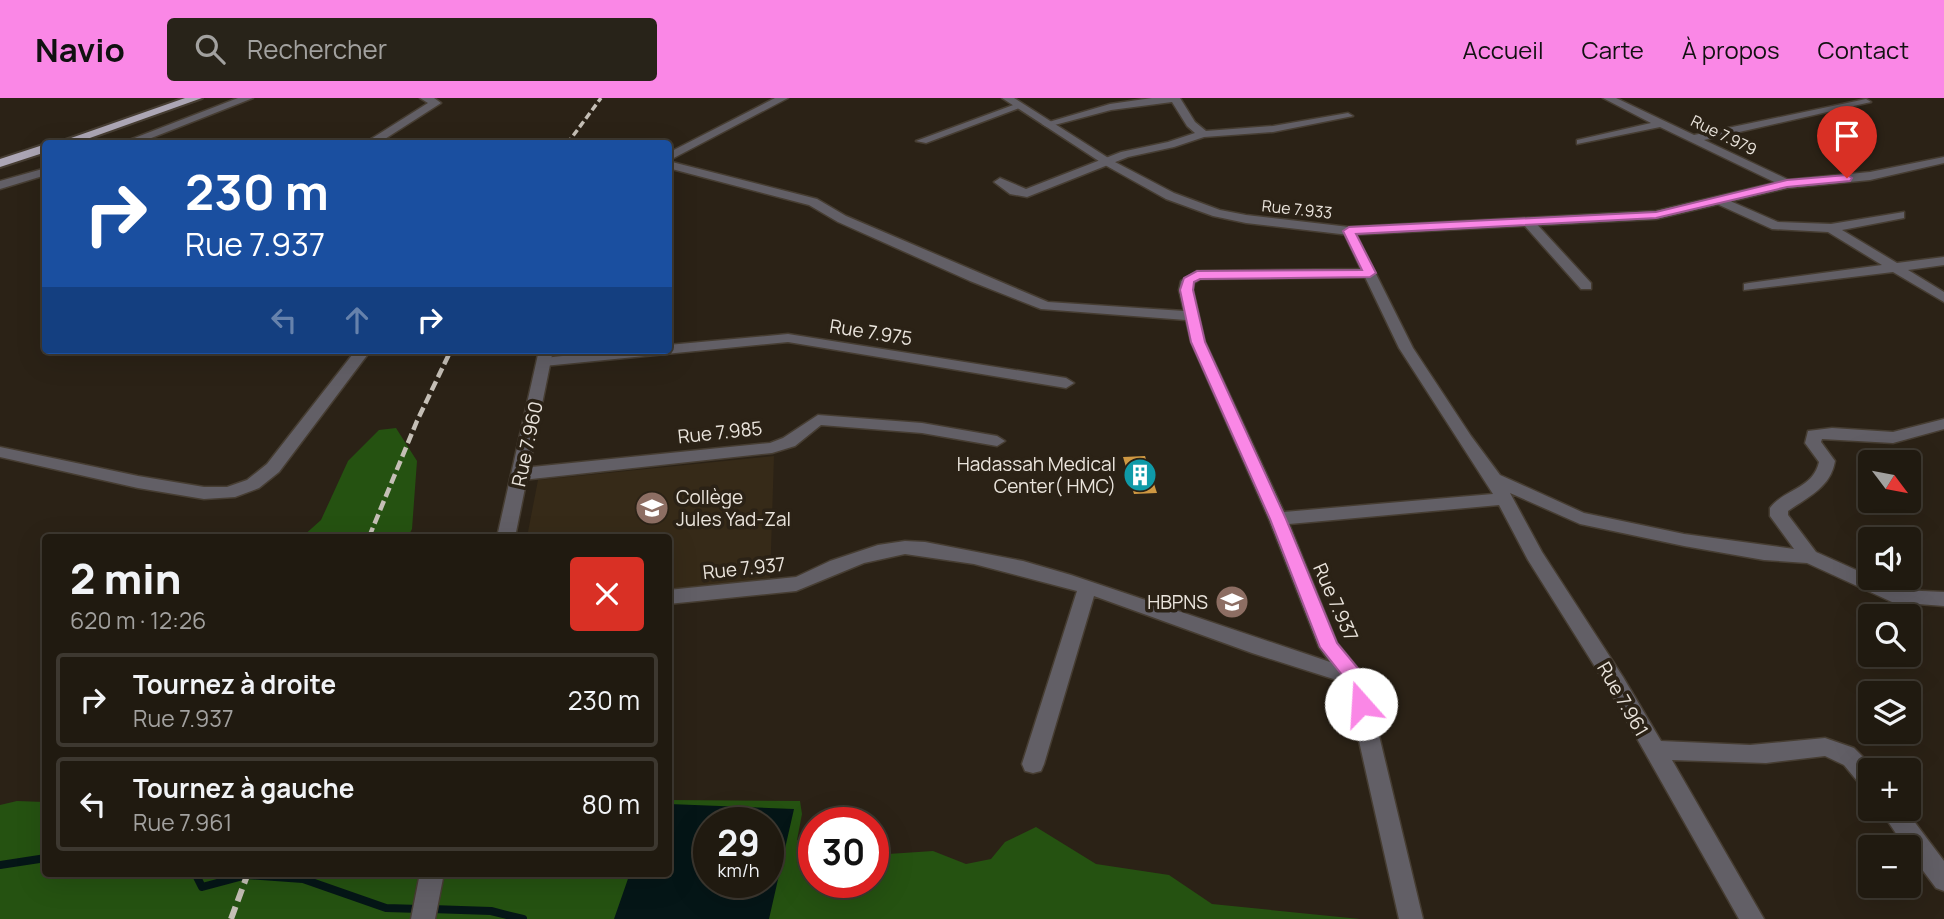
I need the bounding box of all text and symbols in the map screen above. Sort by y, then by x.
search box [167,18,657,81]
text: Navio [35,27,125,72]
icon: search [191,30,229,68]
text: Rechercher [247,31,387,67]
text: Accueil [1463,33,1543,66]
text: Carte [1581,33,1644,66]
text: À propos [1682,33,1780,66]
text: Contact [1818,33,1909,66]
pin [1817,106,1877,178]
street label: Rue 7.979 [1687,110,1761,160]
icon: arrive [1828,117,1866,155]
text: 230 m [185,158,329,225]
icon: right [70,168,161,259]
street label: Rue 7.933 [1261,194,1333,224]
text: Rue 7.937 [185,222,325,266]
icon: left [265,301,303,339]
icon: ahead [338,301,376,339]
icon: right [411,301,449,339]
street label: Rue 7.975 [828,313,914,351]
street label: Rue 7.960 [505,399,549,489]
street label: Rue 7.985 [676,415,764,449]
north arrow [1858,450,1922,513]
map controls [1858,450,1921,898]
place label: Hadassah Medical Center( HMC) [957,451,1116,499]
building icon: Hadassah Medical Center( HMC) [1121,456,1159,494]
place label: Collège Jules Yad-Zal [676,484,791,532]
school or university icon: Collège Jules Yad-Zal [633,489,671,527]
button: sound [1858,527,1921,590]
text: 2 min [70,549,181,607]
street label: Rue 7.937 [701,551,787,585]
button: close [570,557,644,631]
street label: Rue 7.937 [1307,559,1365,645]
school or university icon: HBPNS [1213,583,1251,621]
place label: HBPNS [1147,589,1208,615]
text: 620 m · 12:26 [70,604,206,636]
button: search [1858,604,1921,667]
street label: Rue 7.961 [1591,657,1655,741]
text: Tournez à droite [133,666,336,702]
position arrow [1324,667,1398,741]
icon: right [74,681,112,719]
button: layers [1858,681,1921,744]
text: 230 m [568,682,640,718]
text: Rue 7.937 [133,702,234,734]
button: + [1858,758,1921,821]
text: Tournez à gauche [133,770,354,806]
icon: left [74,785,112,823]
text: 80 m [582,786,640,822]
text: Rue 7.961 [133,806,232,838]
speed limit sign: 30 [798,807,889,898]
text: 29 [717,819,760,867]
button: − [1858,835,1921,898]
text: km/h [718,858,759,882]

